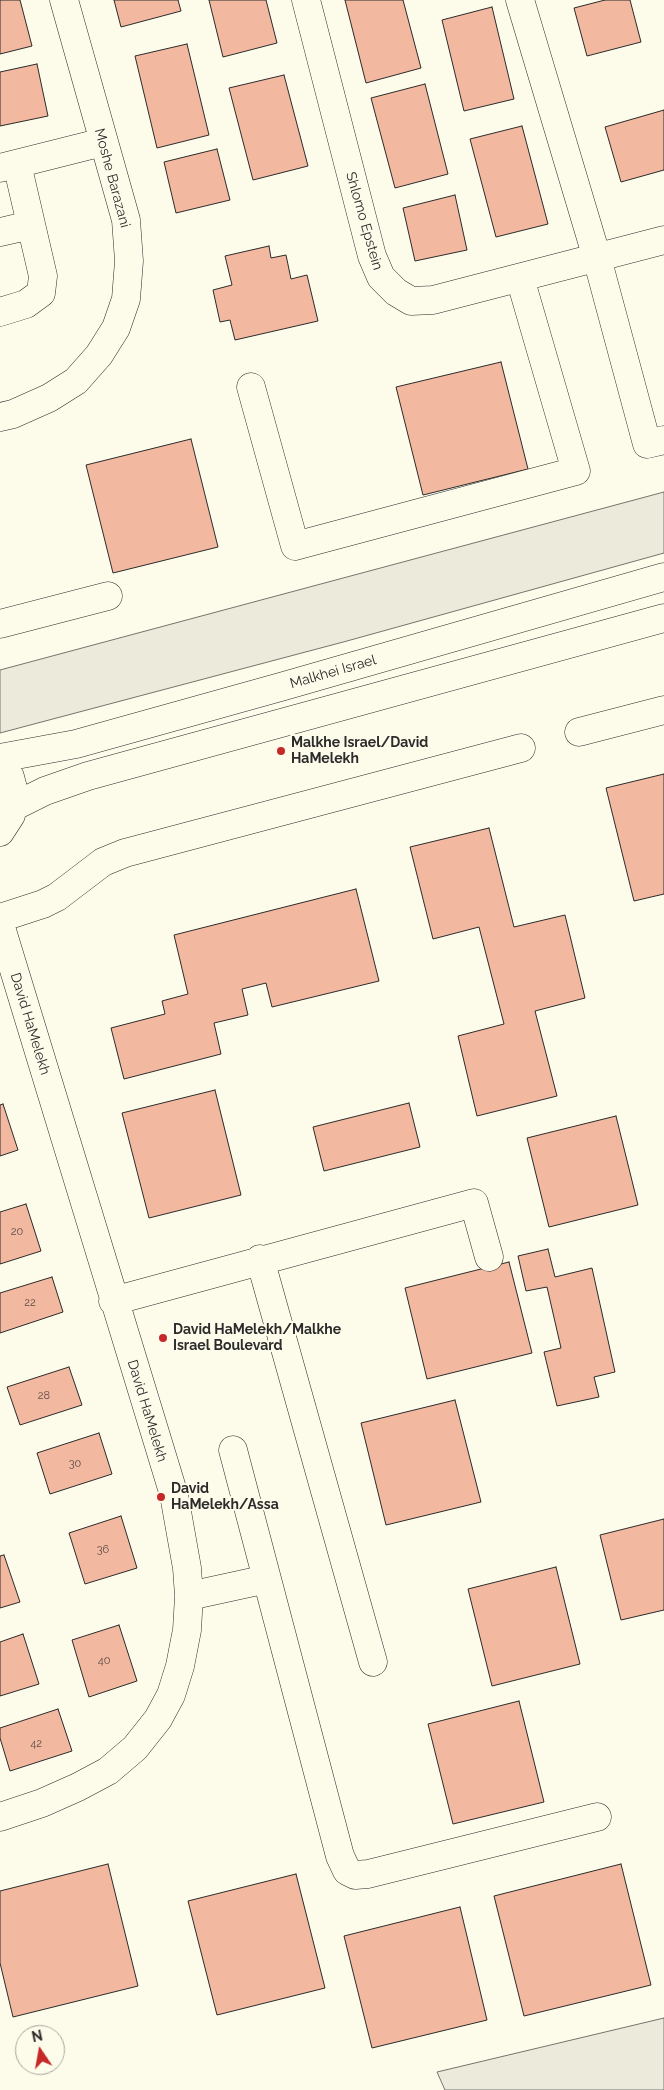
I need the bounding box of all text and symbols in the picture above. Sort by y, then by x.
street label: Moshe Barazani [91,126,133,230]
street label: Shlomo Epstein [342,170,386,272]
street label: Malkhei Israel [288,652,378,692]
place label: Malkhe Israel/David HaMelekh [291,735,428,768]
marker: Malkhe Israel/David HaMelekh [275,745,287,757]
street label: David HaMelekh [6,971,54,1077]
house number: 20 [11,1225,23,1239]
house number: 22 [24,1296,36,1310]
place label: David HaMelekh/Malkhe Israel Boulevard [173,1322,341,1354]
marker: David HaMelekh/Malkhe Israel Boulevard [157,1332,169,1344]
street label: David HaMelekh [123,1358,171,1464]
house number: 28 [38,1389,50,1403]
house number: 30 [69,1457,81,1471]
place label: David HaMelekh/Assa [171,1481,279,1514]
marker: David HaMelekh/Assa [155,1491,167,1503]
house number: 36 [97,1543,109,1557]
house number: 40 [98,1654,110,1668]
house number: 42 [30,1737,42,1751]
north arrow [15,2025,65,2075]
text: N [30,2027,44,2045]

